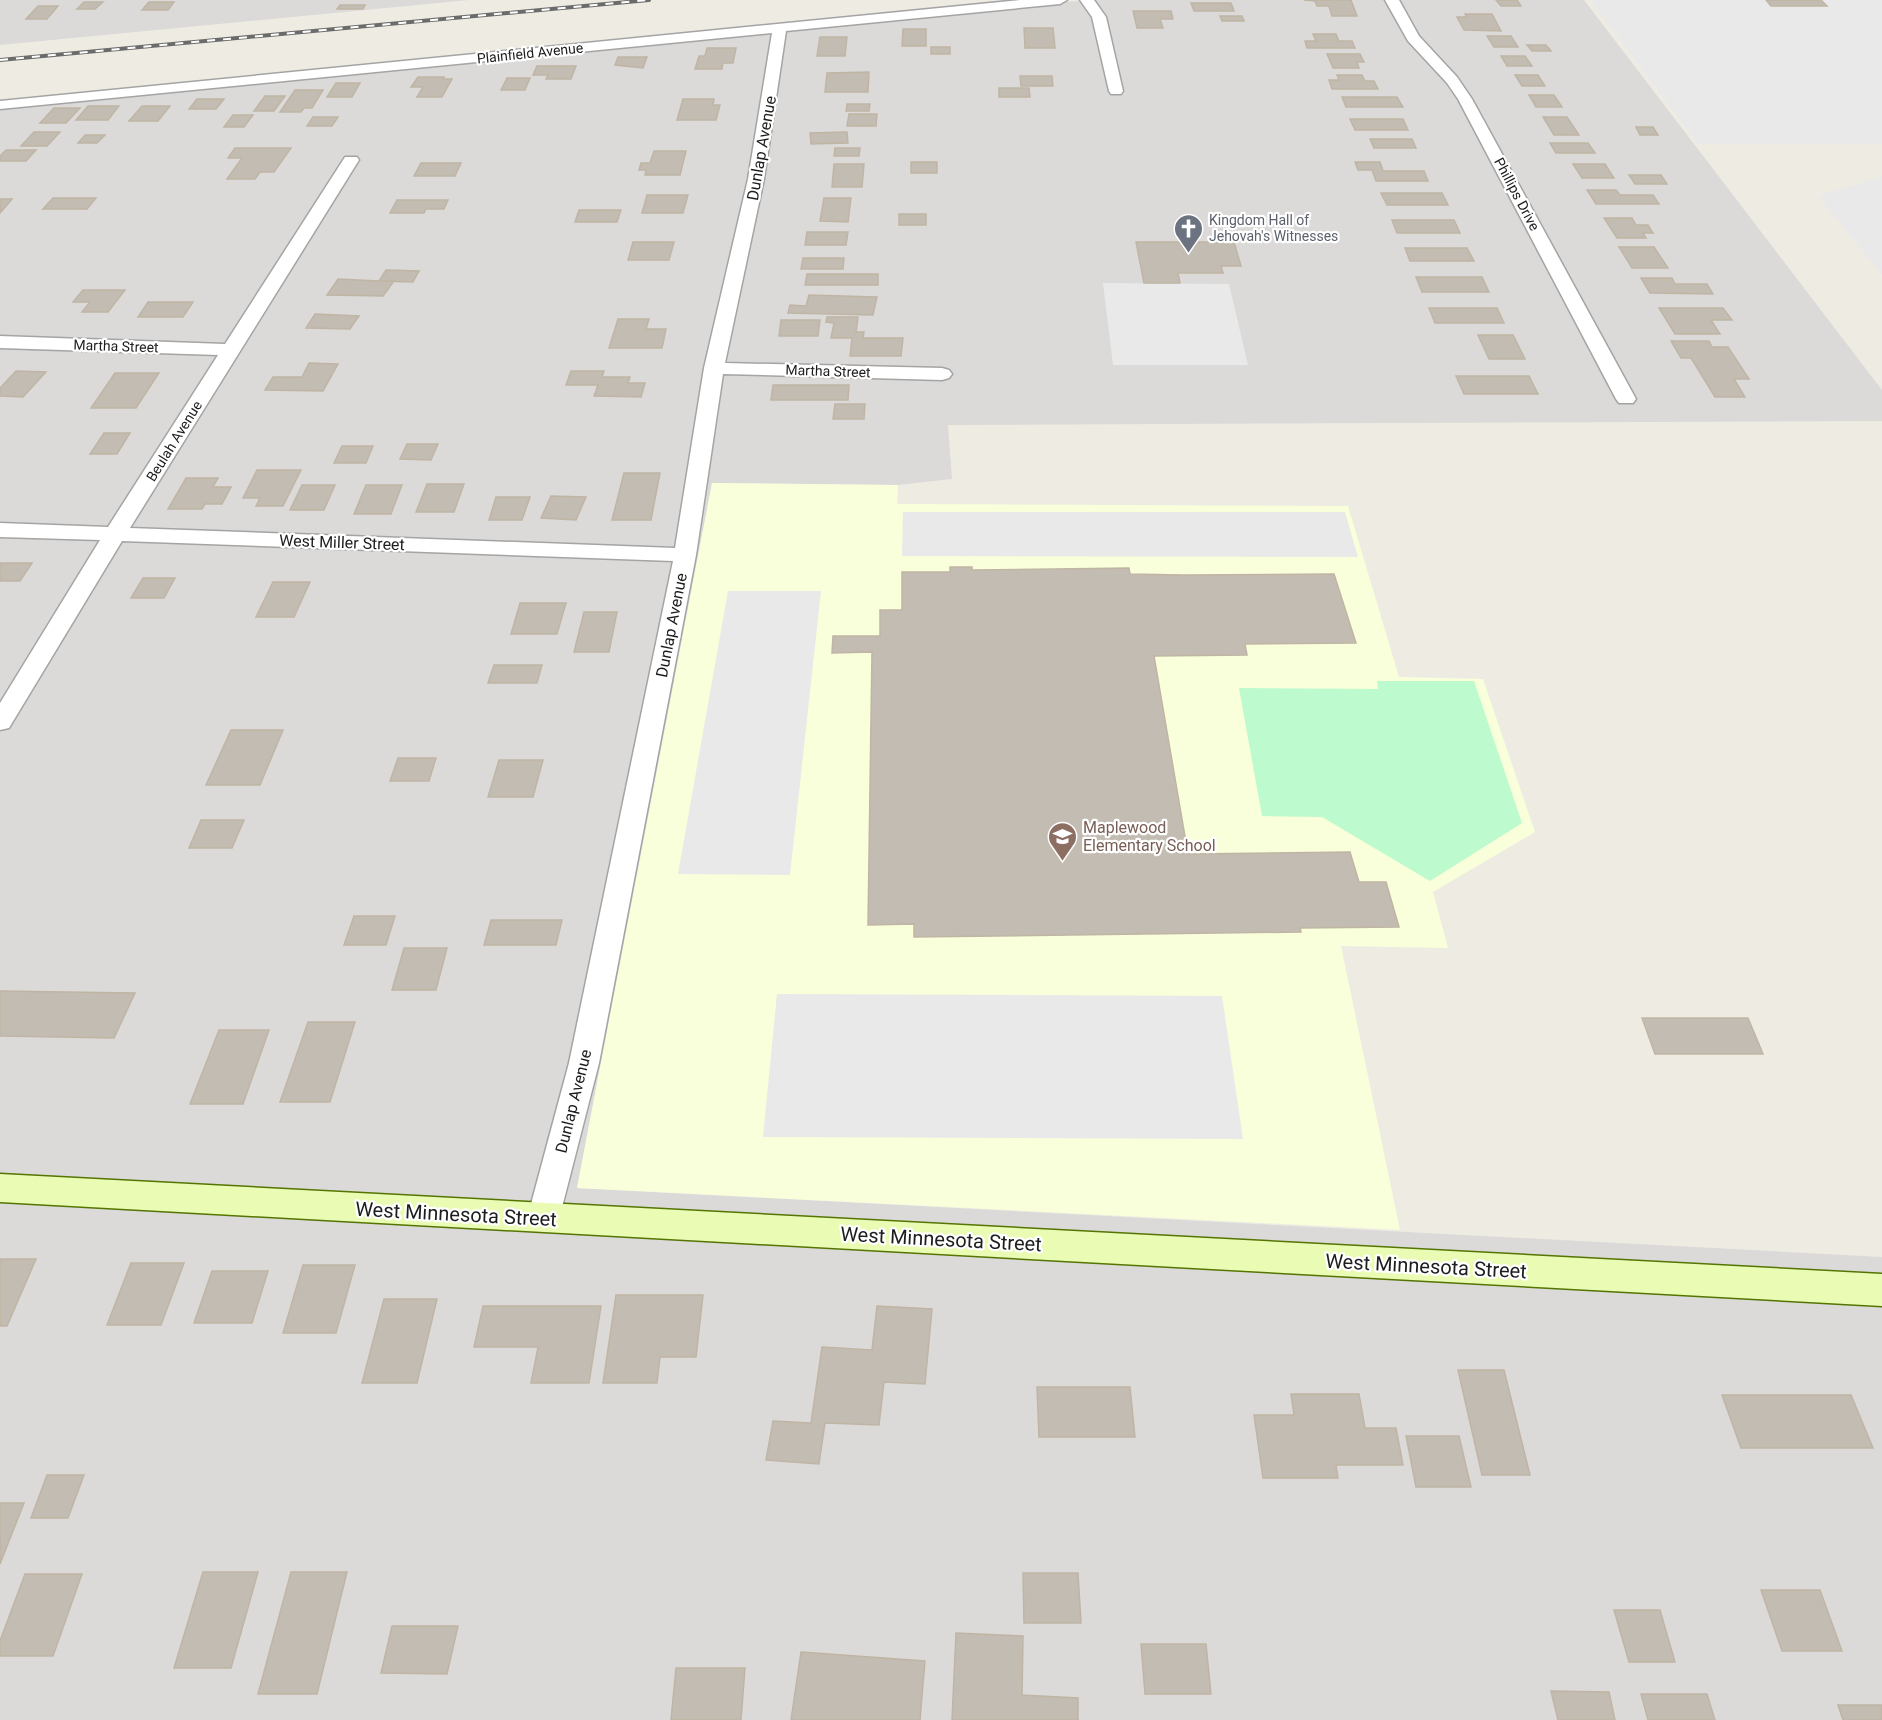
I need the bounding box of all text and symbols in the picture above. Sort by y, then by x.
street label: Plainfield Avenue [476,39,584,67]
street label: Dunlap Avenue [743,94,780,202]
street label: Phillips Drive [1491,155,1543,233]
church icon: Kingdom Hall of Jehovah's Witnesses [1172,212,1204,254]
place label: Kingdom Hall of Jehovah's Witnesses [1209,212,1338,244]
street label: Martha Street [73,337,159,355]
street label: Martha Street [785,362,871,380]
street label: Beulah Avenue [143,398,205,484]
street label: West Miller Street [279,531,405,554]
street label: Dunlap Avenue [652,571,691,679]
place label: Maplewood Elementary School [1083,818,1216,855]
school or university icon: Maplewood Elementary School [1046,820,1078,862]
street label: Dunlap Avenue [551,1047,596,1155]
street label: West Minnesota Street [355,1197,557,1231]
street label: West Minnesota Street [840,1222,1042,1256]
street label: West Minnesota Street [1325,1249,1527,1283]

